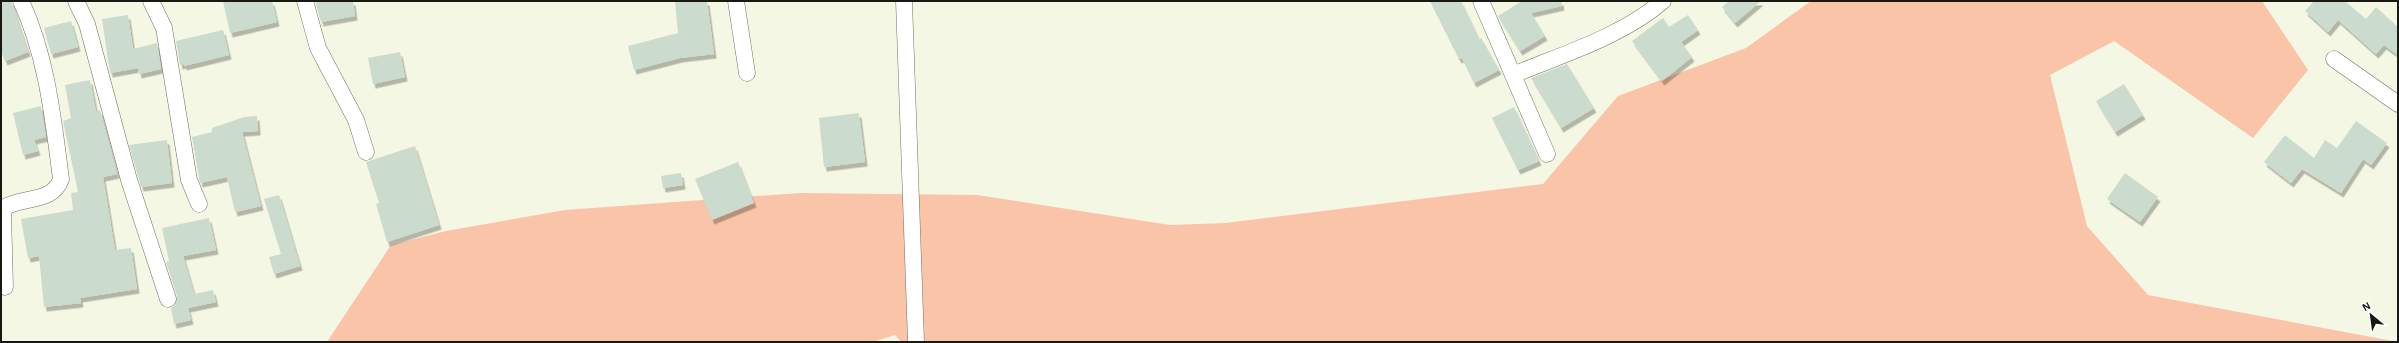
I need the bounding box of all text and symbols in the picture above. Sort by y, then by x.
north arrow [2351,295,2391,335]
text: N [2360,300,2372,313]

